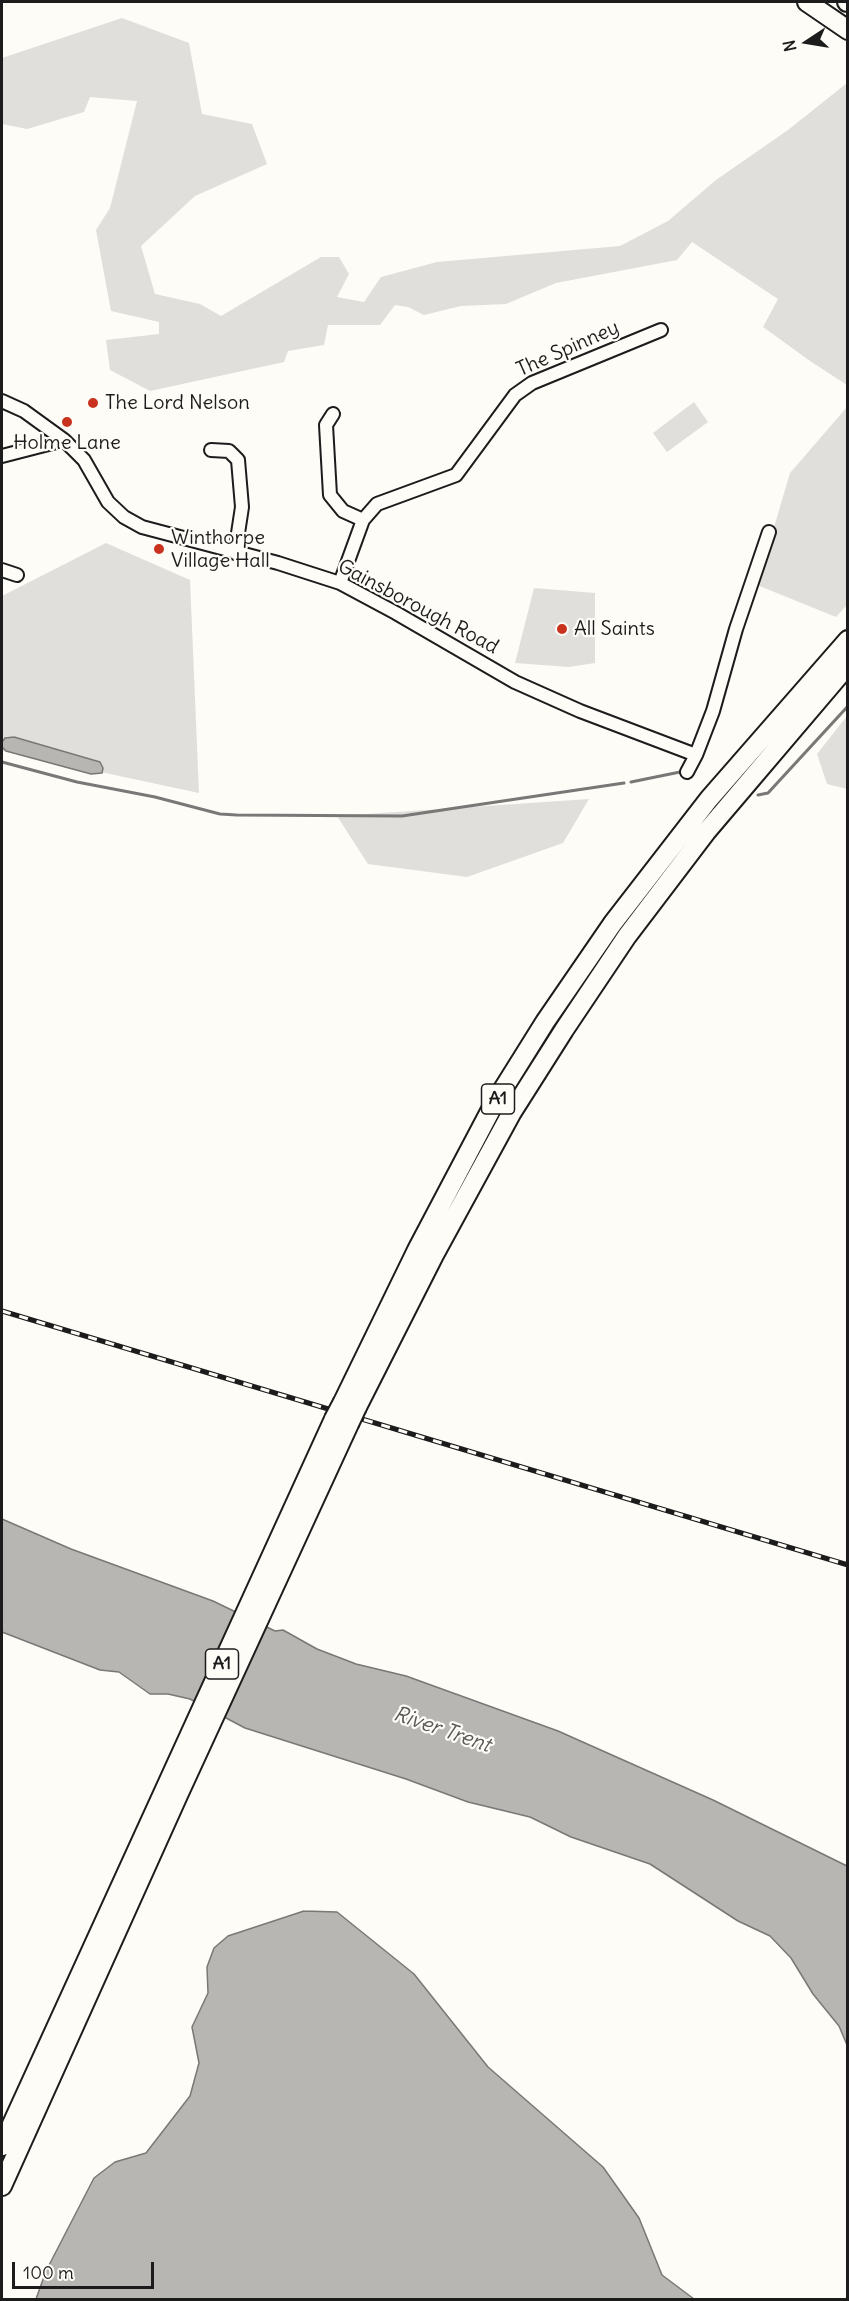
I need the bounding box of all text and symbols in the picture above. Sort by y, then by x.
north arrow [777,12,837,72]
text: N [778,38,800,53]
street label: The Spinney [513,316,623,382]
place label: The Lord Nelson [105,391,250,415]
marker: The Lord Nelson [86,396,100,410]
marker: Holme Lane [60,415,74,429]
place label: Holme Lane [13,431,121,455]
place label: Winthorpe Village Hall [171,526,270,573]
marker: Winthorpe Village Hall [152,542,166,556]
street label: Gainsborough Road [334,555,502,659]
place label: All Saints [574,617,655,641]
marker: All Saints [555,622,569,636]
road number: A1 [482,1084,514,1114]
road number: A1 [206,1649,238,1679]
water label: River Trent [390,1702,494,1758]
scale bar [15,2250,158,2288]
text: 100 m [23,2261,74,2284]

